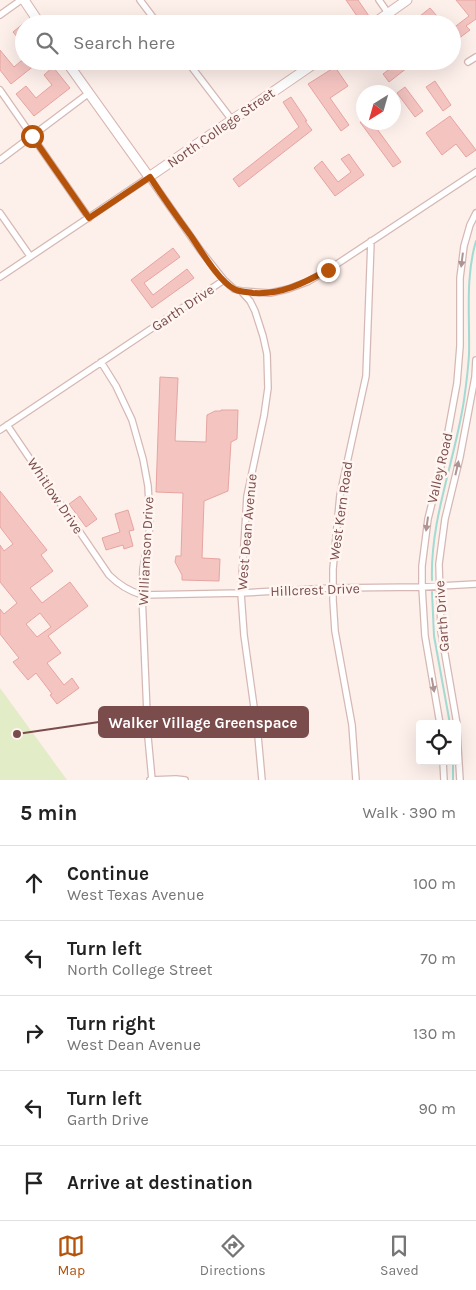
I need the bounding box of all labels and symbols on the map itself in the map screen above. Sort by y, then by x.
street label: North College Street [164,84,278,172]
north arrow [356,85,401,130]
route start [21,125,44,148]
one-way arrow [458,252,466,268]
route end [317,259,340,282]
street label: Garth Drive [149,281,217,335]
street label: Valley Road [424,431,456,505]
street label: Whitlow Drive [23,455,87,537]
street label: West Kern Road [326,460,356,562]
one-way arrow [453,461,461,476]
street label: West Dean Avenue [233,473,261,591]
street label: Williamson Drive [135,496,157,606]
one-way arrow [423,516,431,532]
street label: Hillcrest Drive [270,580,360,600]
street label: Garth Drive [431,580,453,652]
one-way arrow [430,678,438,694]
callout: Walker Village Greenspace [99,707,308,737]
text: Walker Village Greenspace [109,714,297,732]

